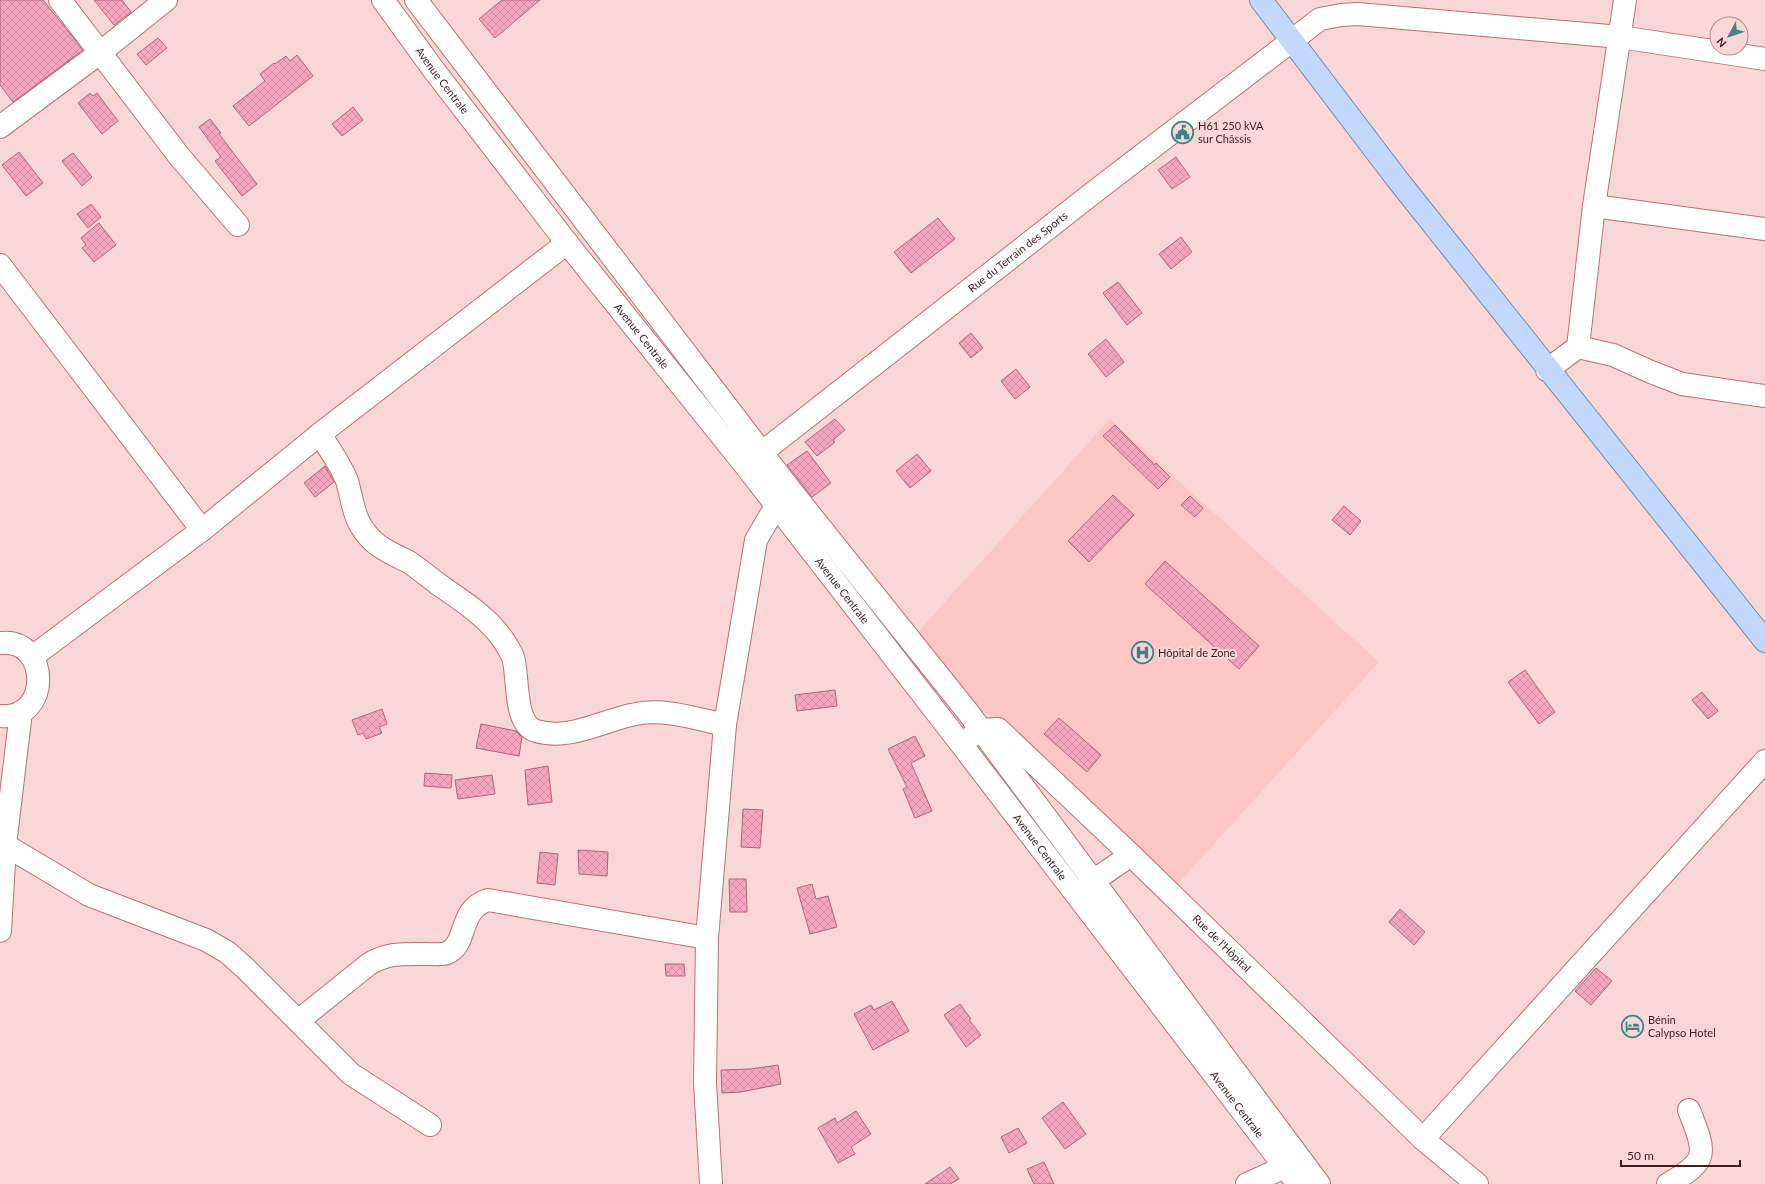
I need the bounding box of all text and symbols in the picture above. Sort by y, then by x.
north arrow [1709,16,1749,56]
text: N [1713,35,1729,50]
street label: Avenue Centrale [413,44,472,116]
public building icon: H61 250 kVA sur Châssis [1169,119,1195,145]
place label: H61 250 kVA sur Châssis [1198,119,1264,145]
street label: Rue du Terrain des Sports [965,208,1070,294]
street label: Avenue Centrale [612,300,672,371]
street label: Avenue Centrale [813,554,872,626]
hospital icon: Hôpital de Zone [1130,640,1156,666]
place label: Hôpital de Zone [1158,646,1236,659]
street label: Avenue Centrale [1011,811,1070,883]
street label: Rue de l'Hôpital [1190,912,1254,974]
hotel icon: Bénin Calypso Hotel [1619,1013,1645,1039]
place label: Bénin Calypso Hotel [1648,1013,1716,1039]
street label: Avenue Centrale [1208,1068,1267,1140]
scale bar [1621,1142,1740,1168]
text: 50 m [1627,1148,1654,1163]

